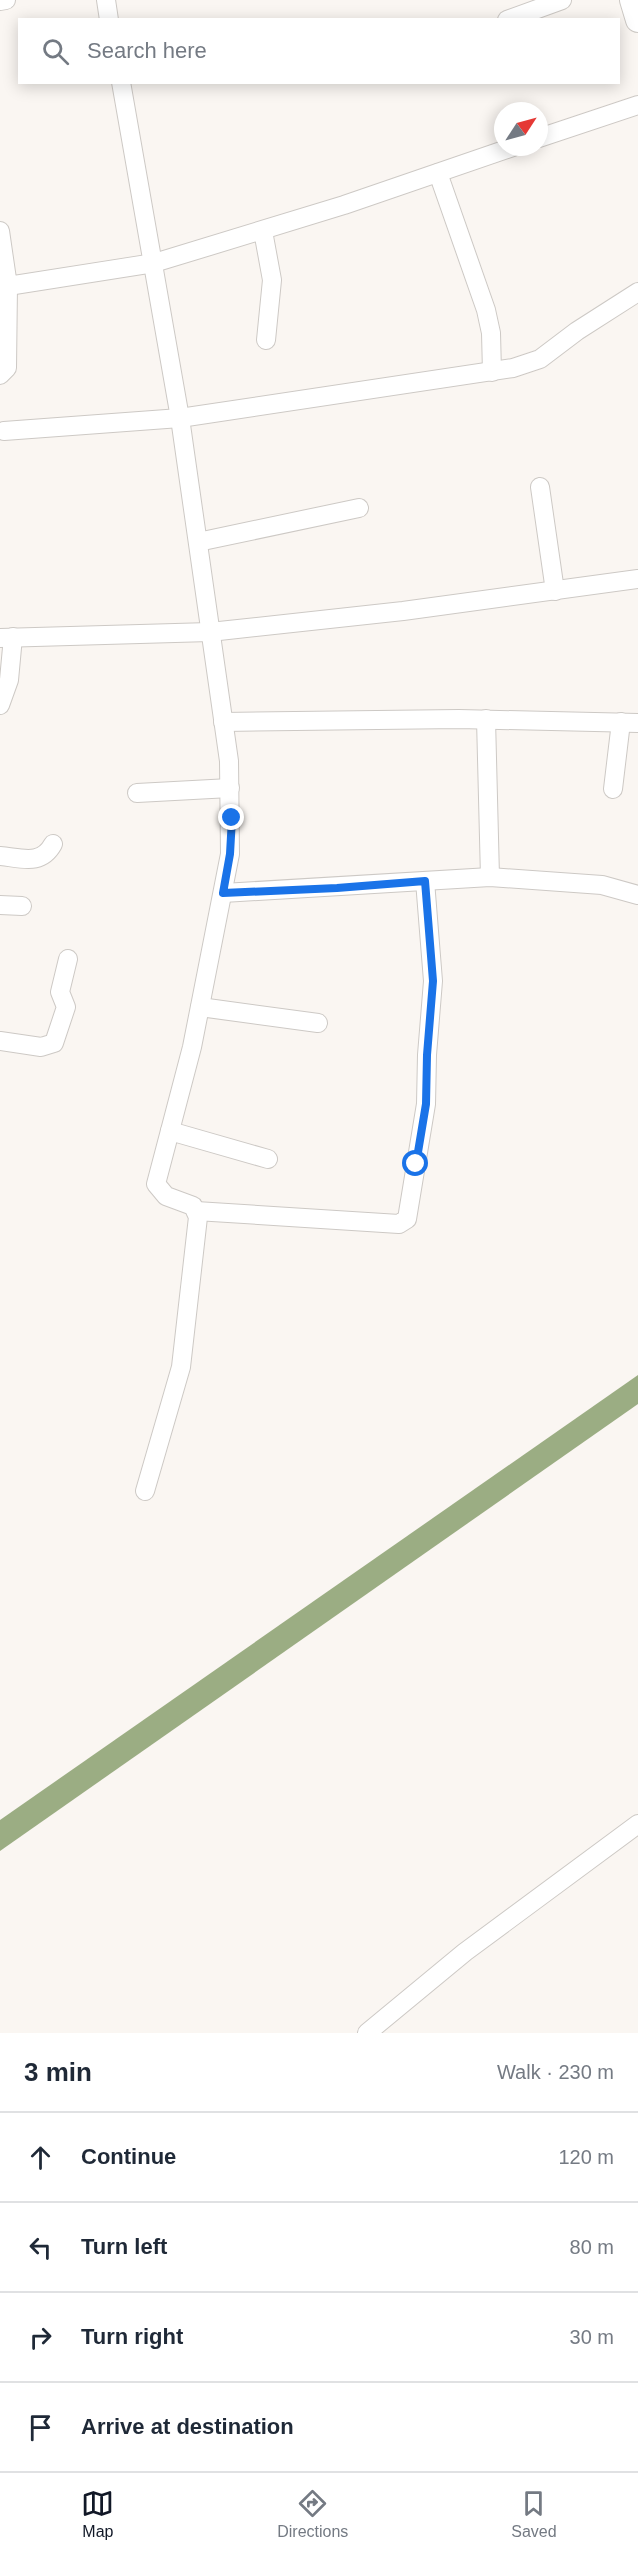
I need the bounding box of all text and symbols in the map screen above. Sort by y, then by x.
search box [18,18,620,84]
icon: search [39,35,72,68]
text: Search here [87,38,207,63]
north arrow [494,102,548,156]
route end [218,804,244,830]
route start [402,1150,428,1176]
text: 3 min [24,2057,92,2087]
text: Walk · 230 m [497,2061,614,2083]
icon: ahead [24,2141,57,2174]
text: Continue [81,2144,176,2169]
text: 120 m [558,2146,614,2168]
icon: left [24,2231,57,2264]
text: Turn left [81,2234,167,2259]
text: 80 m [570,2236,614,2258]
icon: right [24,2321,57,2354]
text: Turn right [81,2324,183,2349]
text: 30 m [570,2326,614,2348]
icon: arrive [24,2411,57,2444]
text: Arrive at destination [81,2414,294,2439]
tab: Map [81,2487,114,2541]
tab: Directions [277,2487,348,2541]
tab: Saved [511,2487,557,2541]

